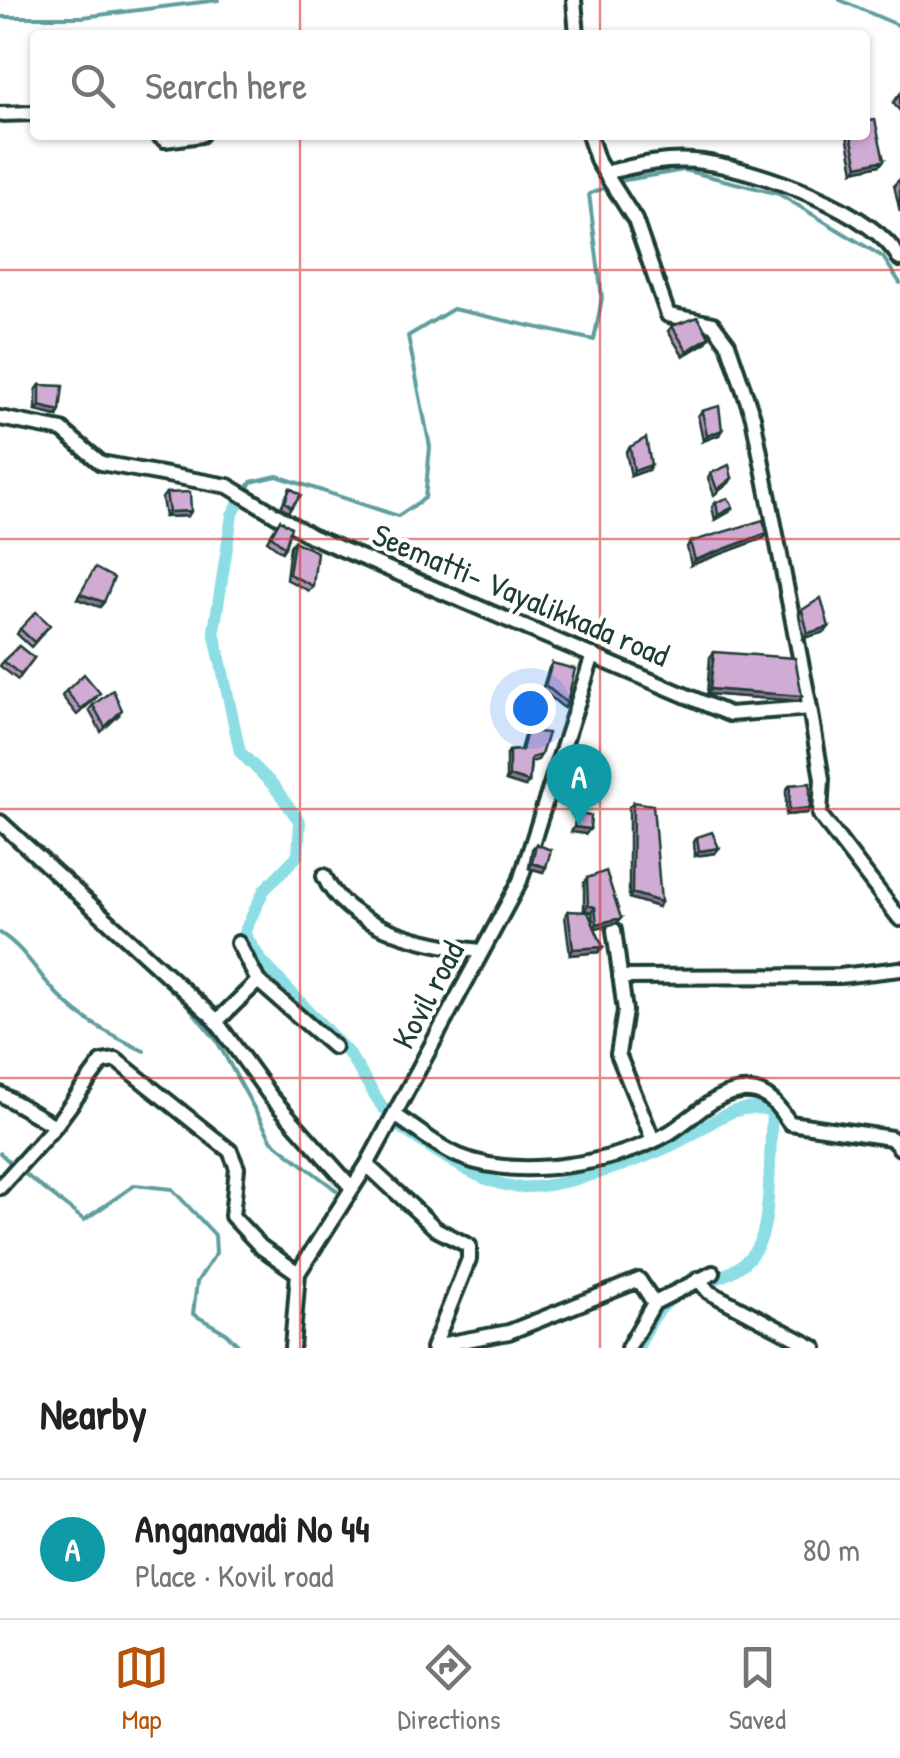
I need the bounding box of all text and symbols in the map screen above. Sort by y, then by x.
search box [30,30,870,140]
icon: search [65,58,120,113]
text: Search here [145,59,307,111]
street label: Seematti- Vayalikkada road [366,513,676,676]
your location [505,683,556,734]
pin: A [546,744,612,826]
street label: Kovil road [381,934,474,1056]
text: Nearby [40,1385,147,1442]
text: Anganavadi No 44 [135,1502,370,1554]
text: A [65,1528,80,1571]
text: 80 m [803,1528,860,1571]
text: Place · Kovil road [135,1554,333,1597]
tab: Map [114,1640,169,1738]
tab: Directions [397,1640,500,1738]
tab: Saved [729,1640,786,1738]

